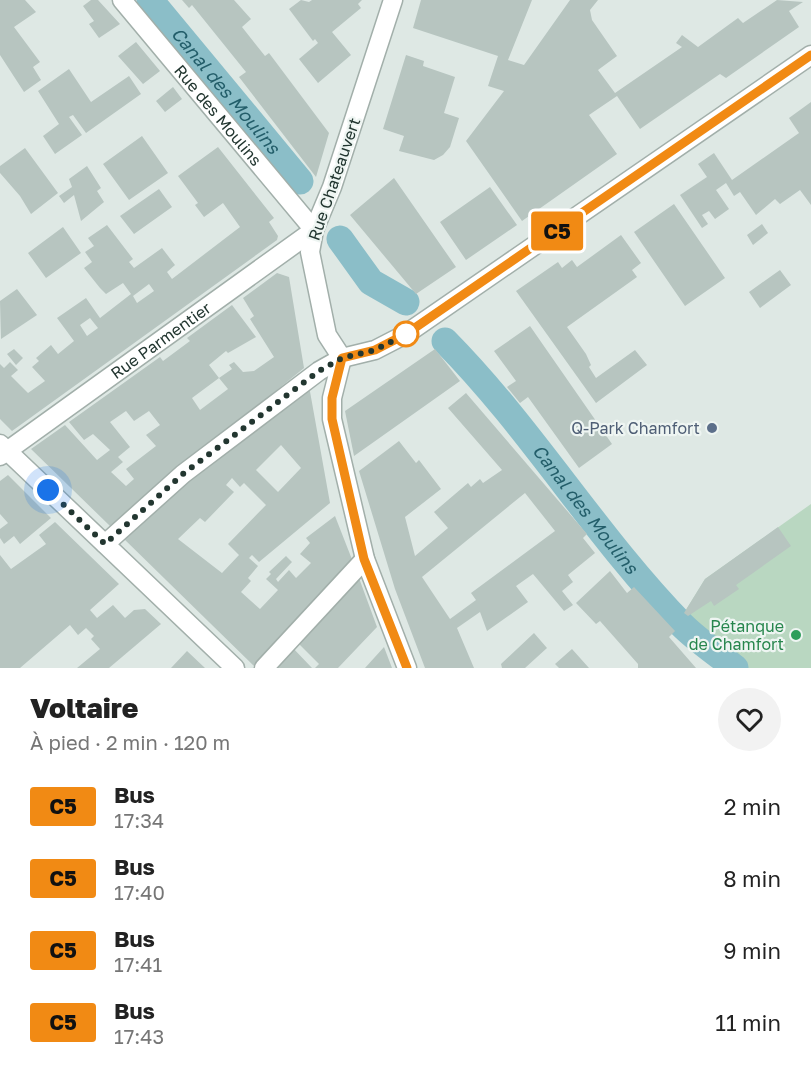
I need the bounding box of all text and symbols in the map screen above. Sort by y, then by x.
water label: Canal des Moulins [167,22,286,159]
street label: Rue des Moulins [170,60,266,170]
street label: Rue Chateauvert [304,115,364,243]
line badge: C5 [530,212,584,250]
text: C5 [543,218,571,244]
street label: Rue Parmentier [107,298,215,383]
unlabelled marker [393,321,419,347]
place label: Q-Park Chamfort [571,418,700,438]
marker: Q-Park Chamfort [705,421,719,435]
water label: Canal des Moulins [528,440,644,579]
your location [33,475,63,505]
place label: Pétanque de Chamfort [689,616,784,654]
marker: Pétanque de Chamfort [789,628,803,642]
button: heart [718,688,781,751]
text: Voltaire [30,691,138,724]
text: À pied · 2 min · 120 m [30,730,230,754]
text: Bus [114,781,155,808]
text: C5 [49,793,77,819]
text: 2 min [724,793,781,820]
text: 17:34 [114,808,164,832]
text: Bus [114,853,155,880]
text: C5 [49,865,77,891]
text: 8 min [723,865,781,892]
text: 17:40 [114,880,165,904]
text: Bus [114,925,155,952]
text: C5 [49,937,77,963]
text: 9 min [723,937,781,964]
text: 17:41 [114,952,162,976]
text: Bus [114,997,155,1024]
text: C5 [49,1009,77,1035]
text: 11 min [715,1009,781,1036]
text: 17:43 [114,1024,164,1048]

